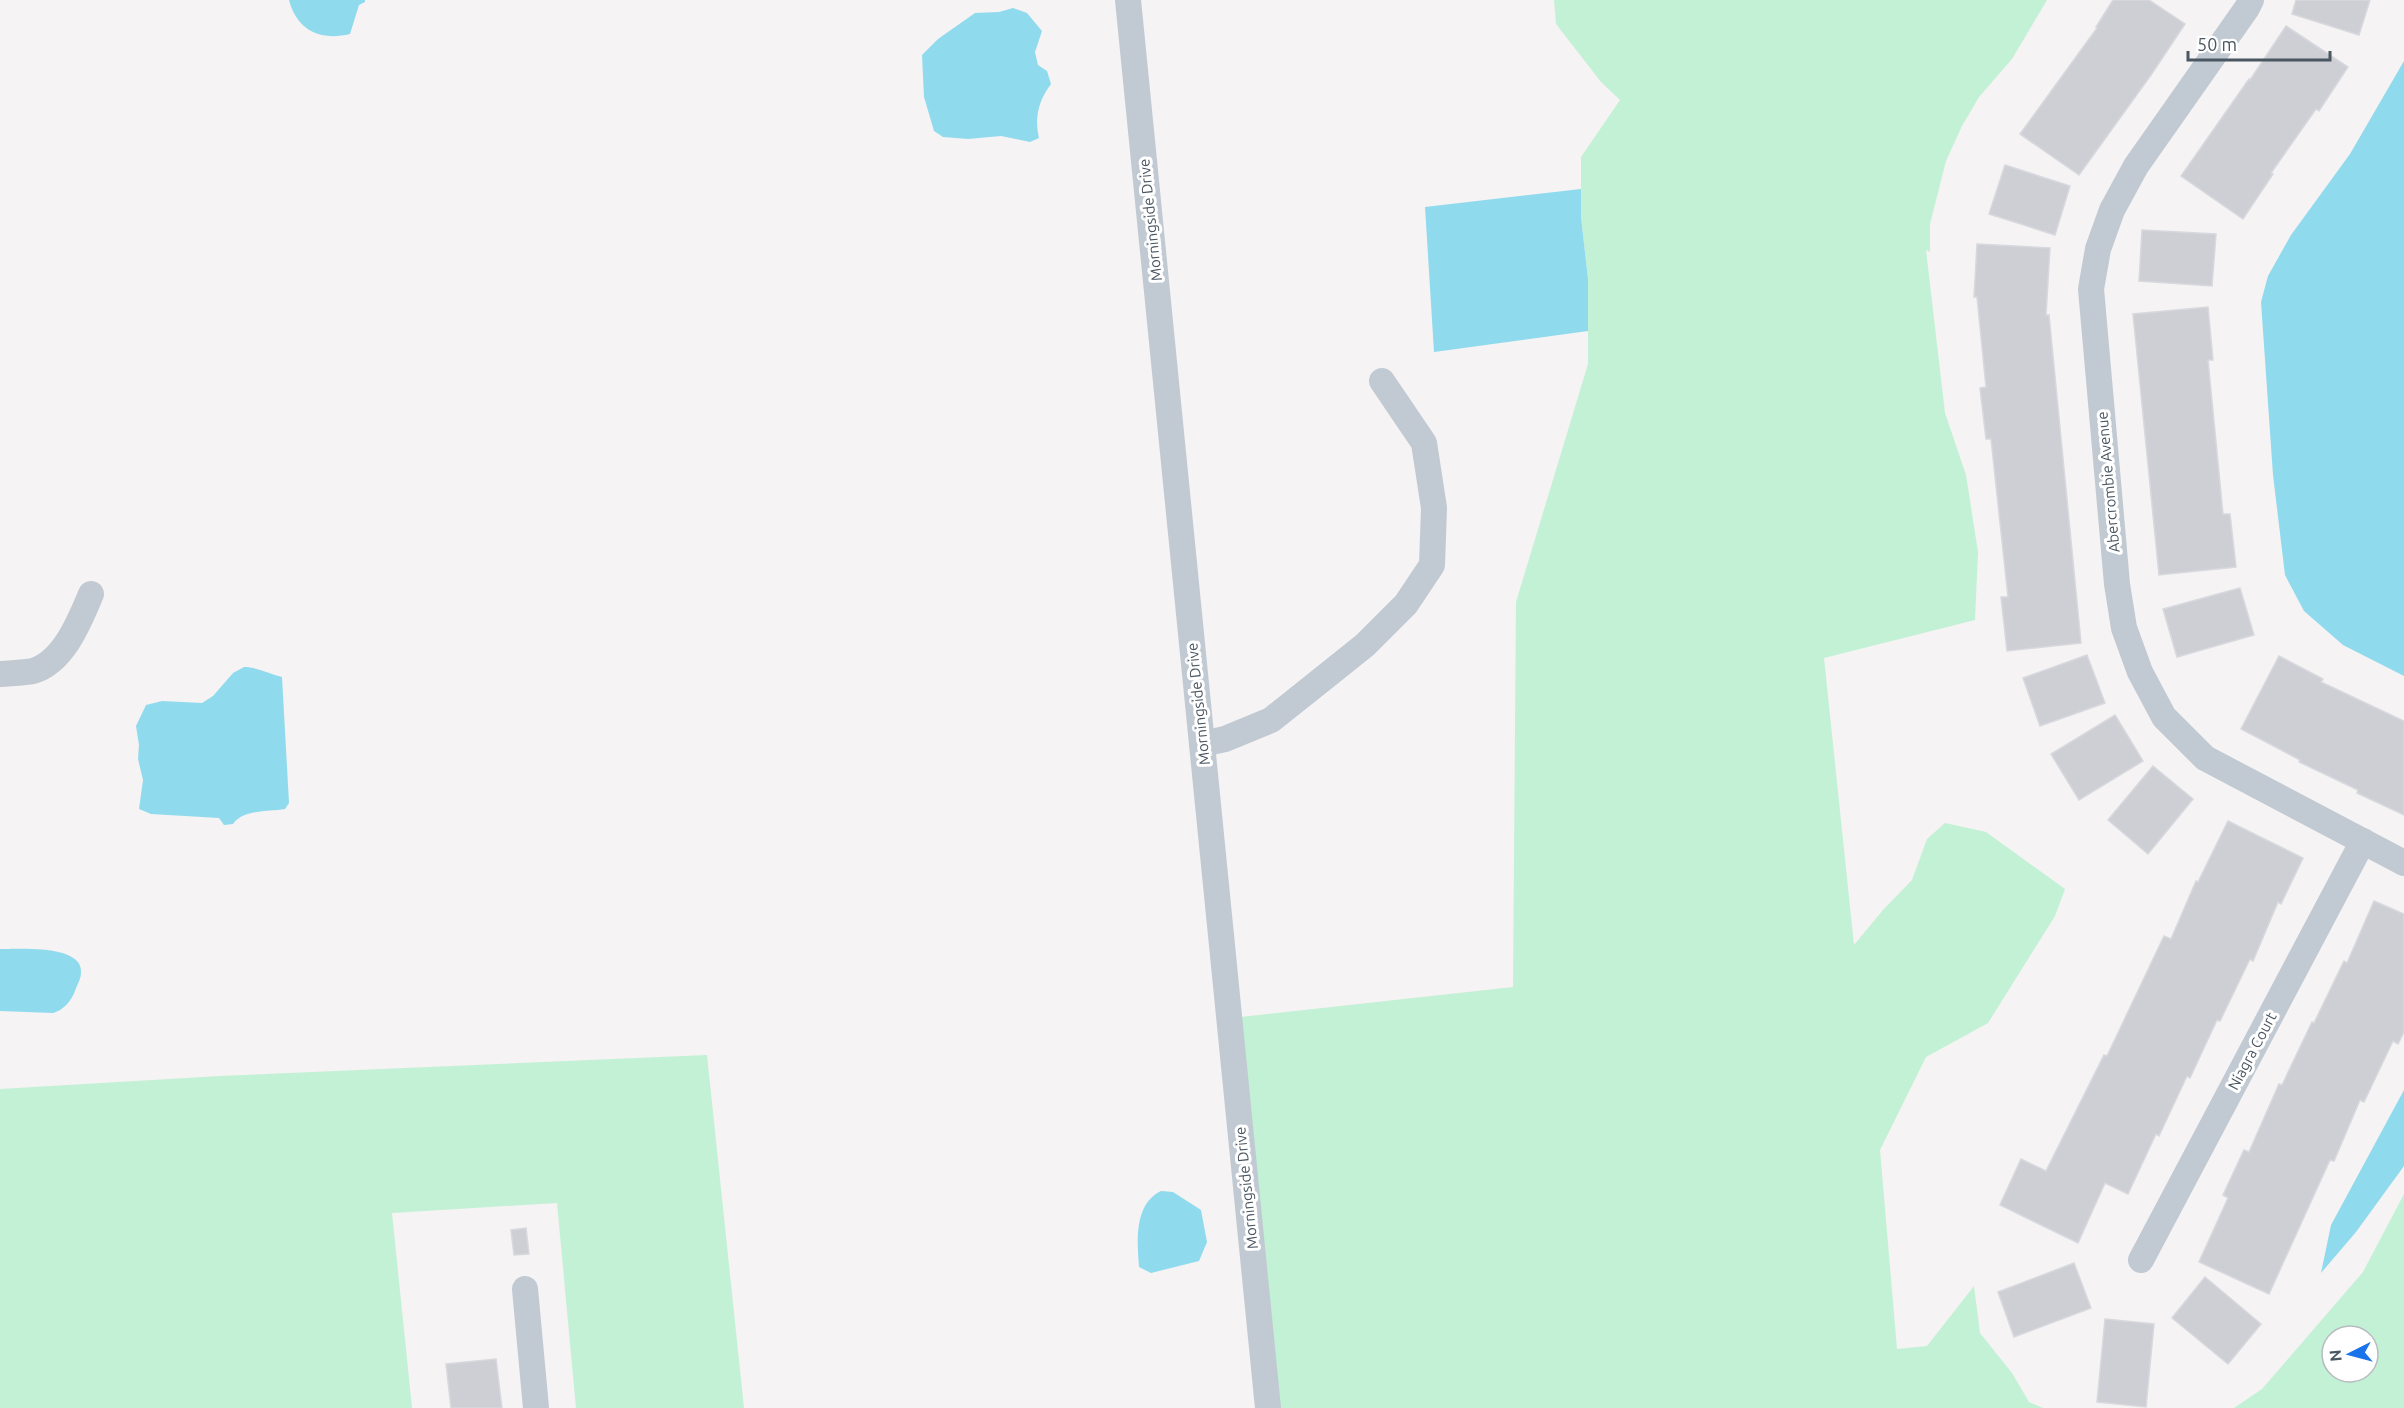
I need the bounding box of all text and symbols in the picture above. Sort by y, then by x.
scale bar [2188,24,2330,62]
text: 50 m [2197,34,2237,54]
street label: Morningside Drive [1135,158,1165,282]
street label: Abercrombie Avenue [2093,411,2123,553]
street label: Morningside Drive [1183,642,1213,766]
street label: Niagra Court [2224,1009,2280,1093]
street label: Morningside Drive [1231,1126,1261,1250]
north arrow [2320,1324,2380,1384]
text: N [2326,1349,2345,1362]

